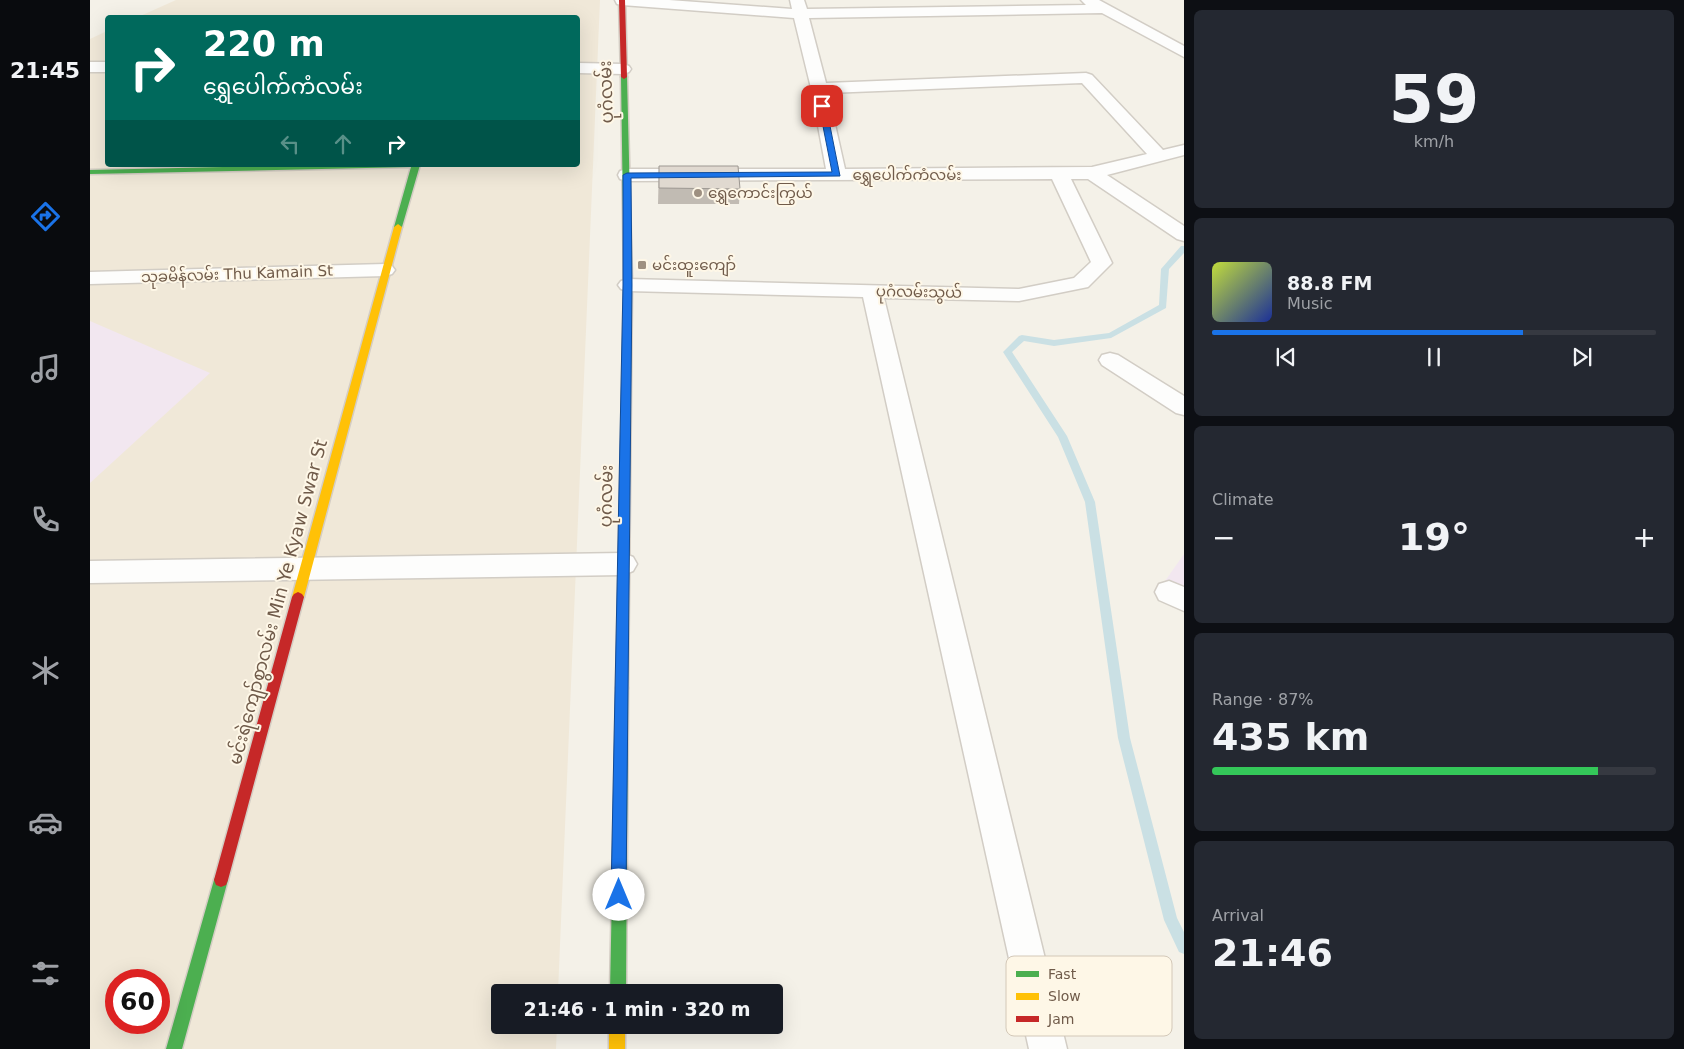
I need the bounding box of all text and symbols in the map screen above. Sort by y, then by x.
text: 220 m [203,24,325,64]
icon: right [120,35,185,100]
text: 21:45 [10,58,80,83]
street label: ပုဂံလမ်း [592,60,622,124]
text: 59 [1389,62,1479,137]
text: ရွှေပေါက်ကံလမ်း [203,74,363,99]
pin [801,85,843,127]
icon: arrive [808,92,836,120]
icon: left [276,130,304,158]
icon: ahead [329,130,357,158]
icon: right [382,130,410,158]
text: km/h [1414,132,1454,151]
street label: ရွှေပေါက်ကံလမ်း [853,165,961,187]
place label: ရွှေကောင်းကြွယ် [708,183,813,205]
marker: ရွှေကောင်းကြွယ် [692,187,704,199]
icon: directions [28,199,63,234]
place label: မင်းထူးကျော် [652,255,736,277]
marker: မင်းထူးကျော် [636,259,648,271]
street label: သုခမိန်လမ်း Thu Kamain St [141,261,334,289]
text: 88.8 FM [1287,272,1372,294]
street label: ပုဂံလမ်းသွယ် [876,281,962,305]
text: Music [1287,294,1333,313]
icon: previous [1272,343,1300,371]
icon: pause [1420,343,1448,371]
icon: next [1568,343,1596,371]
icon: music [28,351,63,386]
street label: မင်းရဲကျော်စွာလမ်း Min Ye Kyaw Swar St [222,436,336,768]
street label: ပုဂံလမ်း [592,464,622,528]
text: Climate [1212,490,1274,509]
icon: phone [28,502,63,537]
text: 19° [1398,515,1470,559]
text: − [1212,521,1235,554]
text: + [1633,521,1656,554]
icon: climate [28,653,63,688]
text: Range · 87% [1212,690,1314,709]
text: 435 km [1212,715,1369,759]
icon: car [28,805,63,840]
position arrow [592,868,644,920]
text: Arrival [1212,906,1264,925]
text: 21:46 [1212,931,1333,975]
icon: filters [28,956,63,991]
legend [1006,956,1172,1036]
text: Fast [1048,966,1077,982]
speed limit sign: 60 [105,969,170,1034]
text: Slow [1048,988,1081,1004]
text: 21:46 · 1 min · 320 m [523,998,751,1020]
text: Jam [1047,1011,1074,1027]

